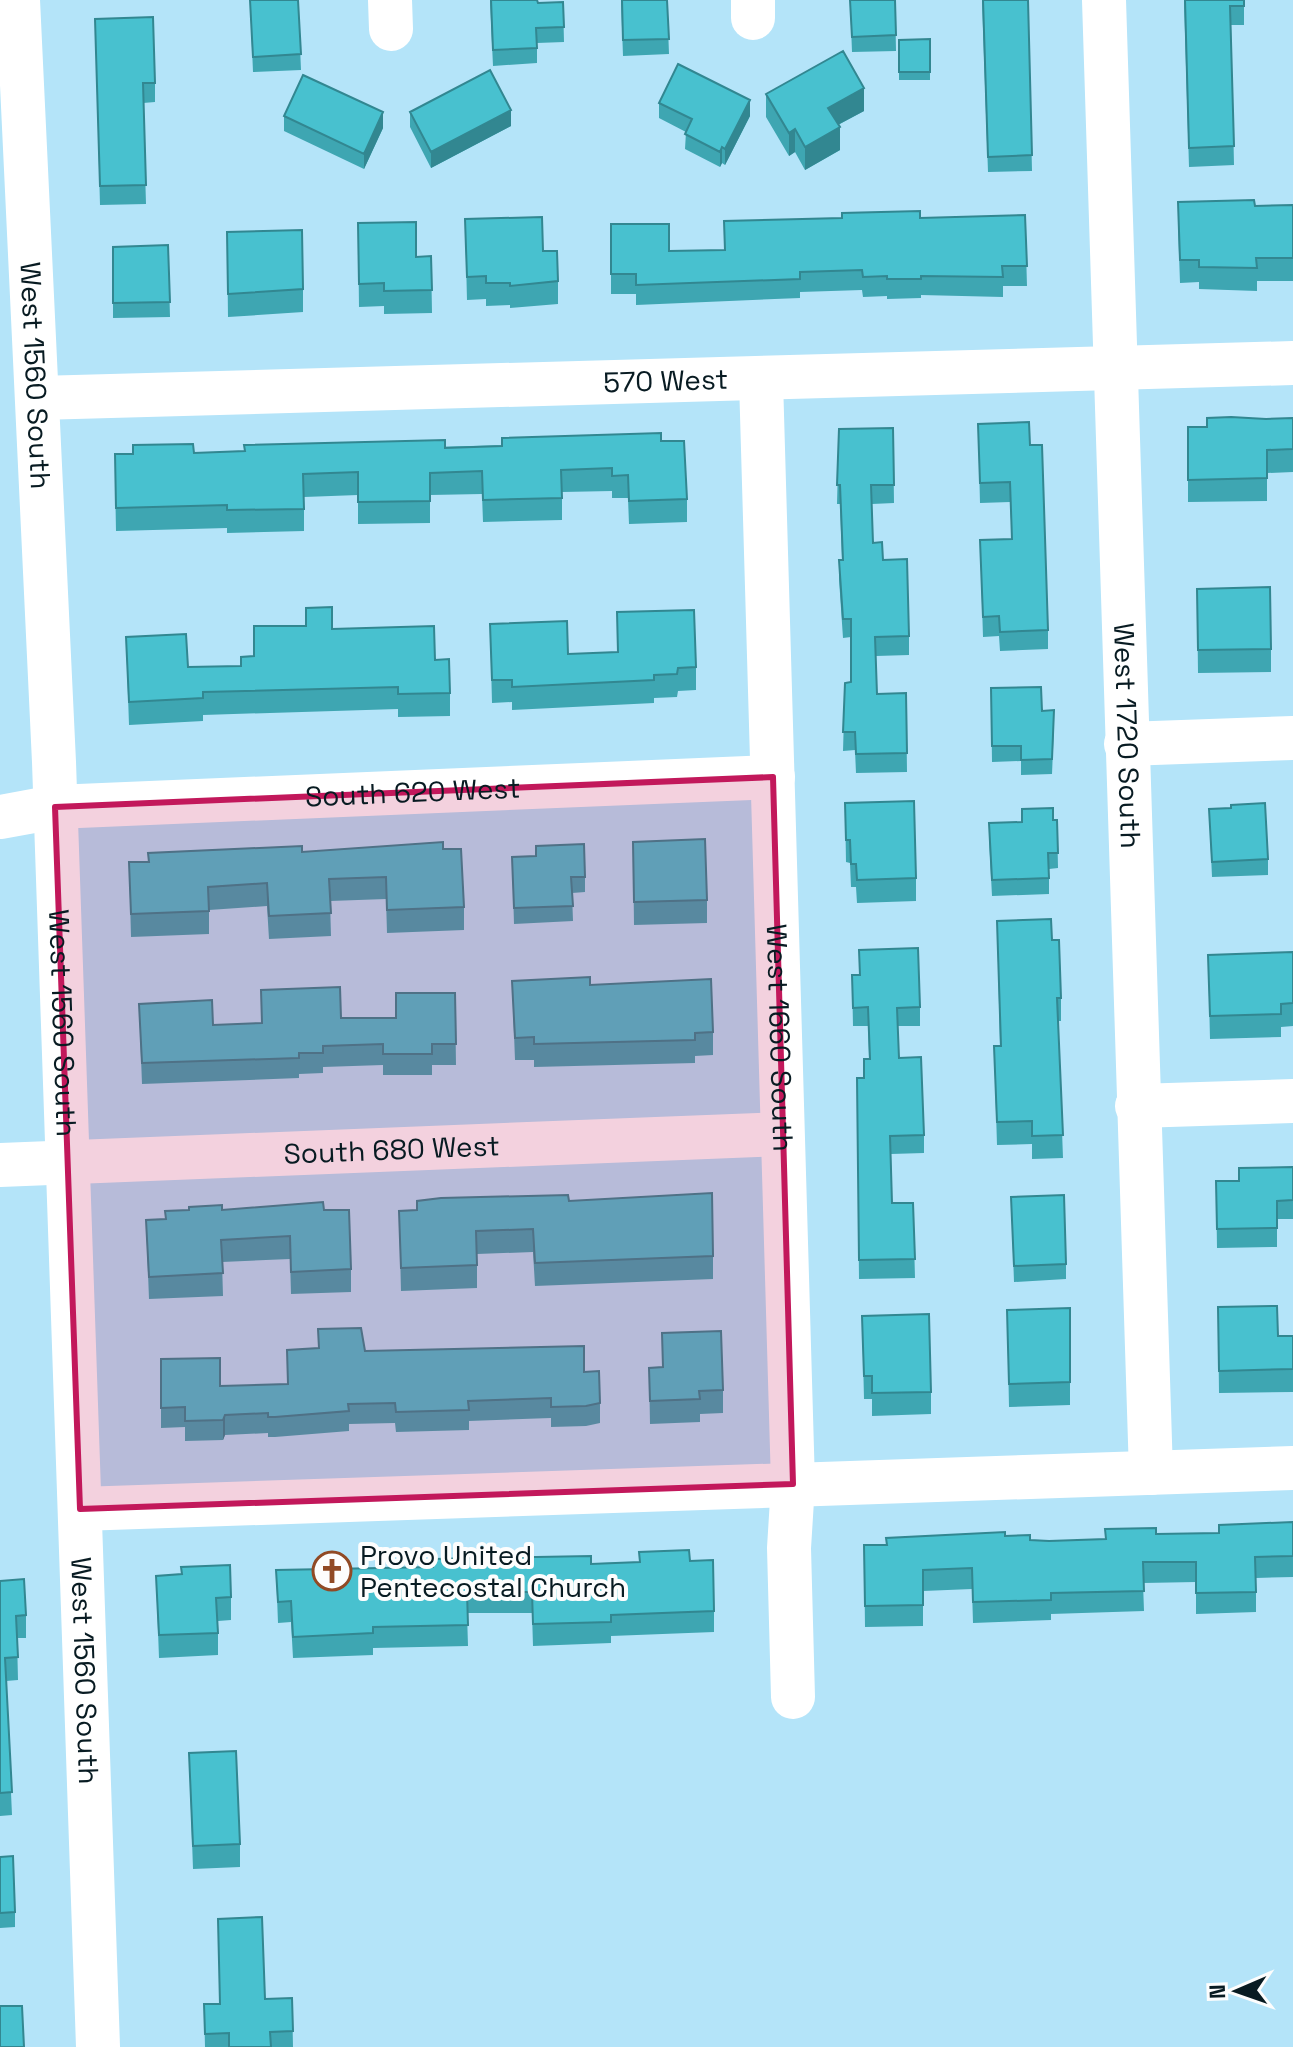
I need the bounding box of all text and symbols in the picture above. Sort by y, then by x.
street label: West 1560 South [12,261,59,490]
street label: 570 West [603,361,729,400]
street label: West 1720 South [1106,622,1149,849]
street label: South 620 West [304,770,521,815]
street label: West 1560 South [41,909,85,1137]
street label: West 1660 South [759,923,801,1152]
street label: South 680 West [283,1127,501,1172]
place label: Provo United Pentecostal Church [360,1537,626,1605]
church icon: Provo United Pentecostal Church [311,1550,353,1592]
street label: West 1560 South [63,1556,107,1785]
north arrow [1197,1951,1277,2031]
text: N [1203,1984,1231,2000]

